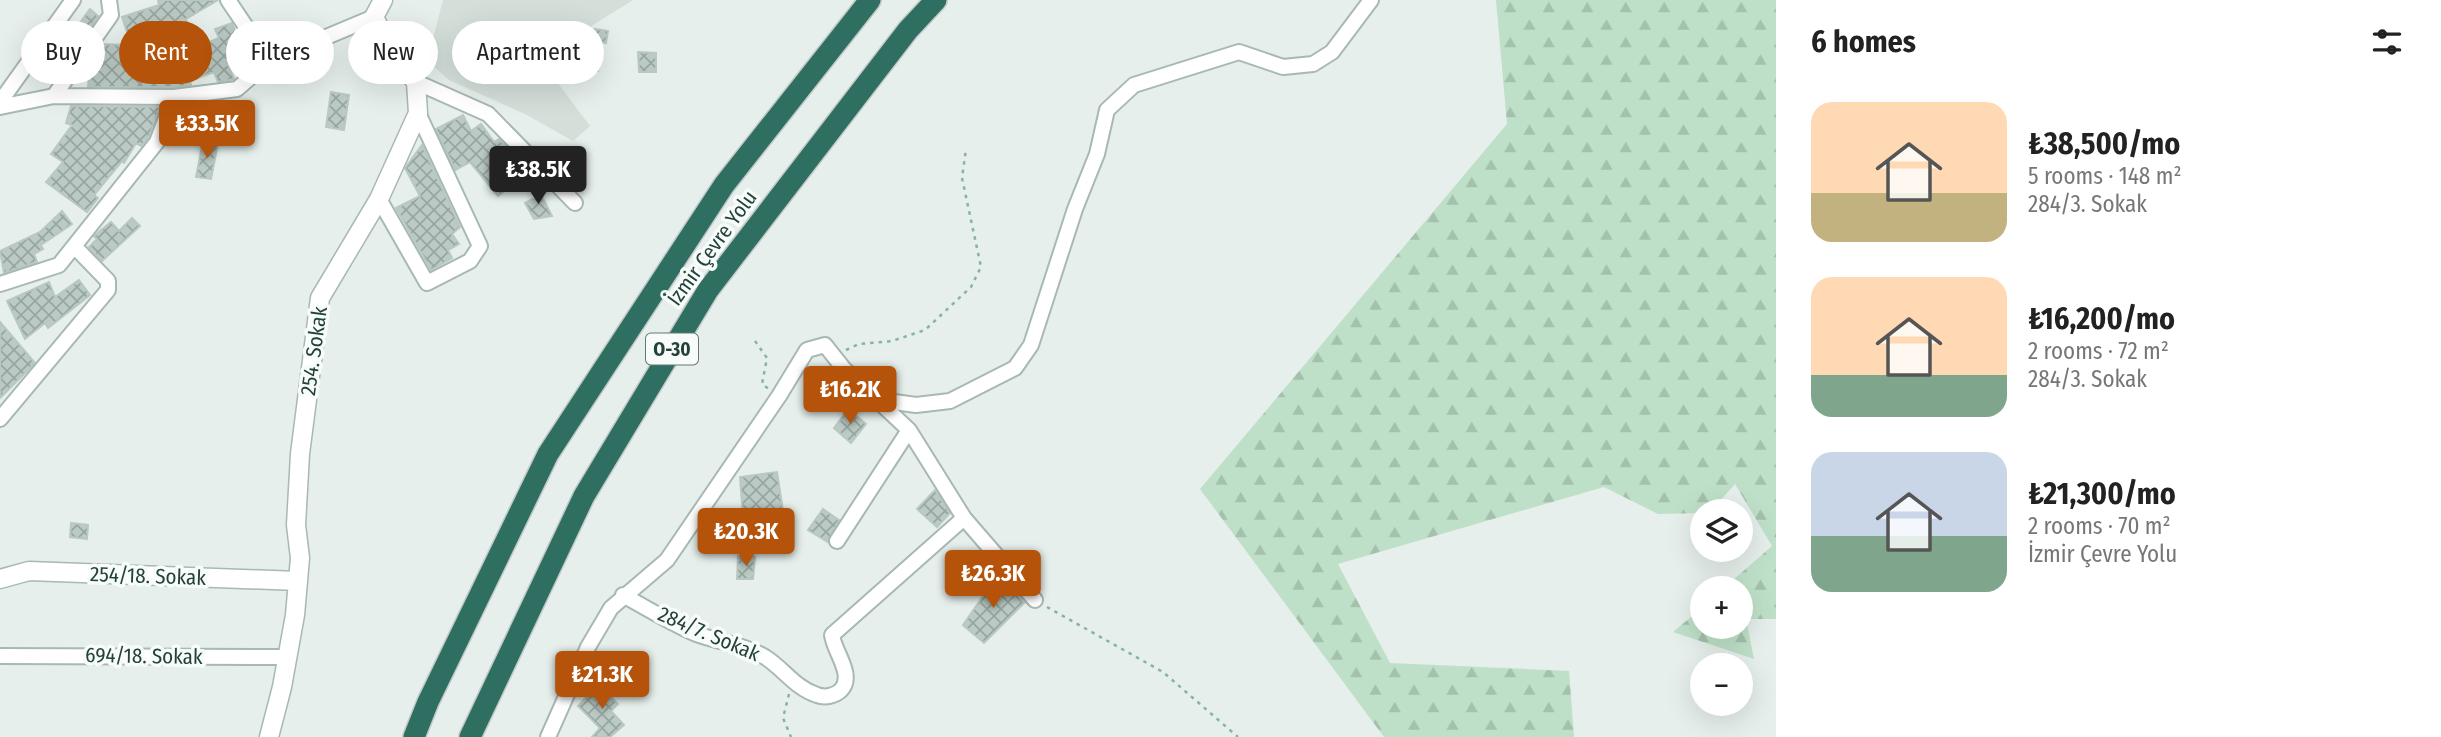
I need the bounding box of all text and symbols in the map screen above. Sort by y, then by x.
chip: Buy [21,21,105,84]
chip: Rent [119,21,212,84]
chip: Filters [226,21,334,84]
chip: New [348,21,438,84]
chip: Apartment [452,21,604,84]
icon: filters [2368,23,2406,61]
text: 6 homes [1811,24,1916,60]
pin: ₺33.5K [150,100,264,160]
text: ₺33.5K [175,109,239,137]
text: ₺38,500/mo [2028,126,2180,162]
icon: home [1867,130,1951,214]
pin: ₺38.5K [481,146,595,206]
text: ₺38.5K [505,155,571,183]
text: 5 rooms · 148 m² [2028,162,2182,190]
street label: İzmir Çevre Yolu [661,185,763,311]
text: 284/3. Sokak [2028,190,2147,218]
text: ₺16,200/mo [2028,301,2175,337]
street label: 254. Sokak [295,305,333,397]
icon: home [1867,305,1951,389]
road number: O-30 [646,334,698,364]
text: 2 rooms · 72 m² [2028,337,2169,365]
text: 284/3. Sokak [2028,365,2147,393]
pin: ₺16.2K [793,366,907,426]
text: ₺16.2K [819,375,881,403]
text: ₺21,300/mo [2028,476,2176,512]
icon: home [1867,480,1951,564]
map controls [1690,499,1753,716]
button: layers [1690,499,1753,562]
pin: ₺20.3K [689,508,803,568]
text: 2 rooms · 70 m² [2028,512,2171,540]
text: ₺20.3K [714,517,778,545]
text: İzmir Çevre Yolu [2028,540,2177,568]
pin: ₺26.3K [936,550,1050,610]
text: ₺26.3K [961,559,1025,587]
street label: 254/18. Sokak [89,561,207,591]
button: + [1690,576,1753,639]
street label: 284/7. Sokak [654,601,764,667]
street label: 694/18. Sokak [85,642,203,670]
pin: ₺21.3K [545,652,659,711]
button: − [1690,653,1753,716]
text: ₺21.3K [571,660,633,688]

